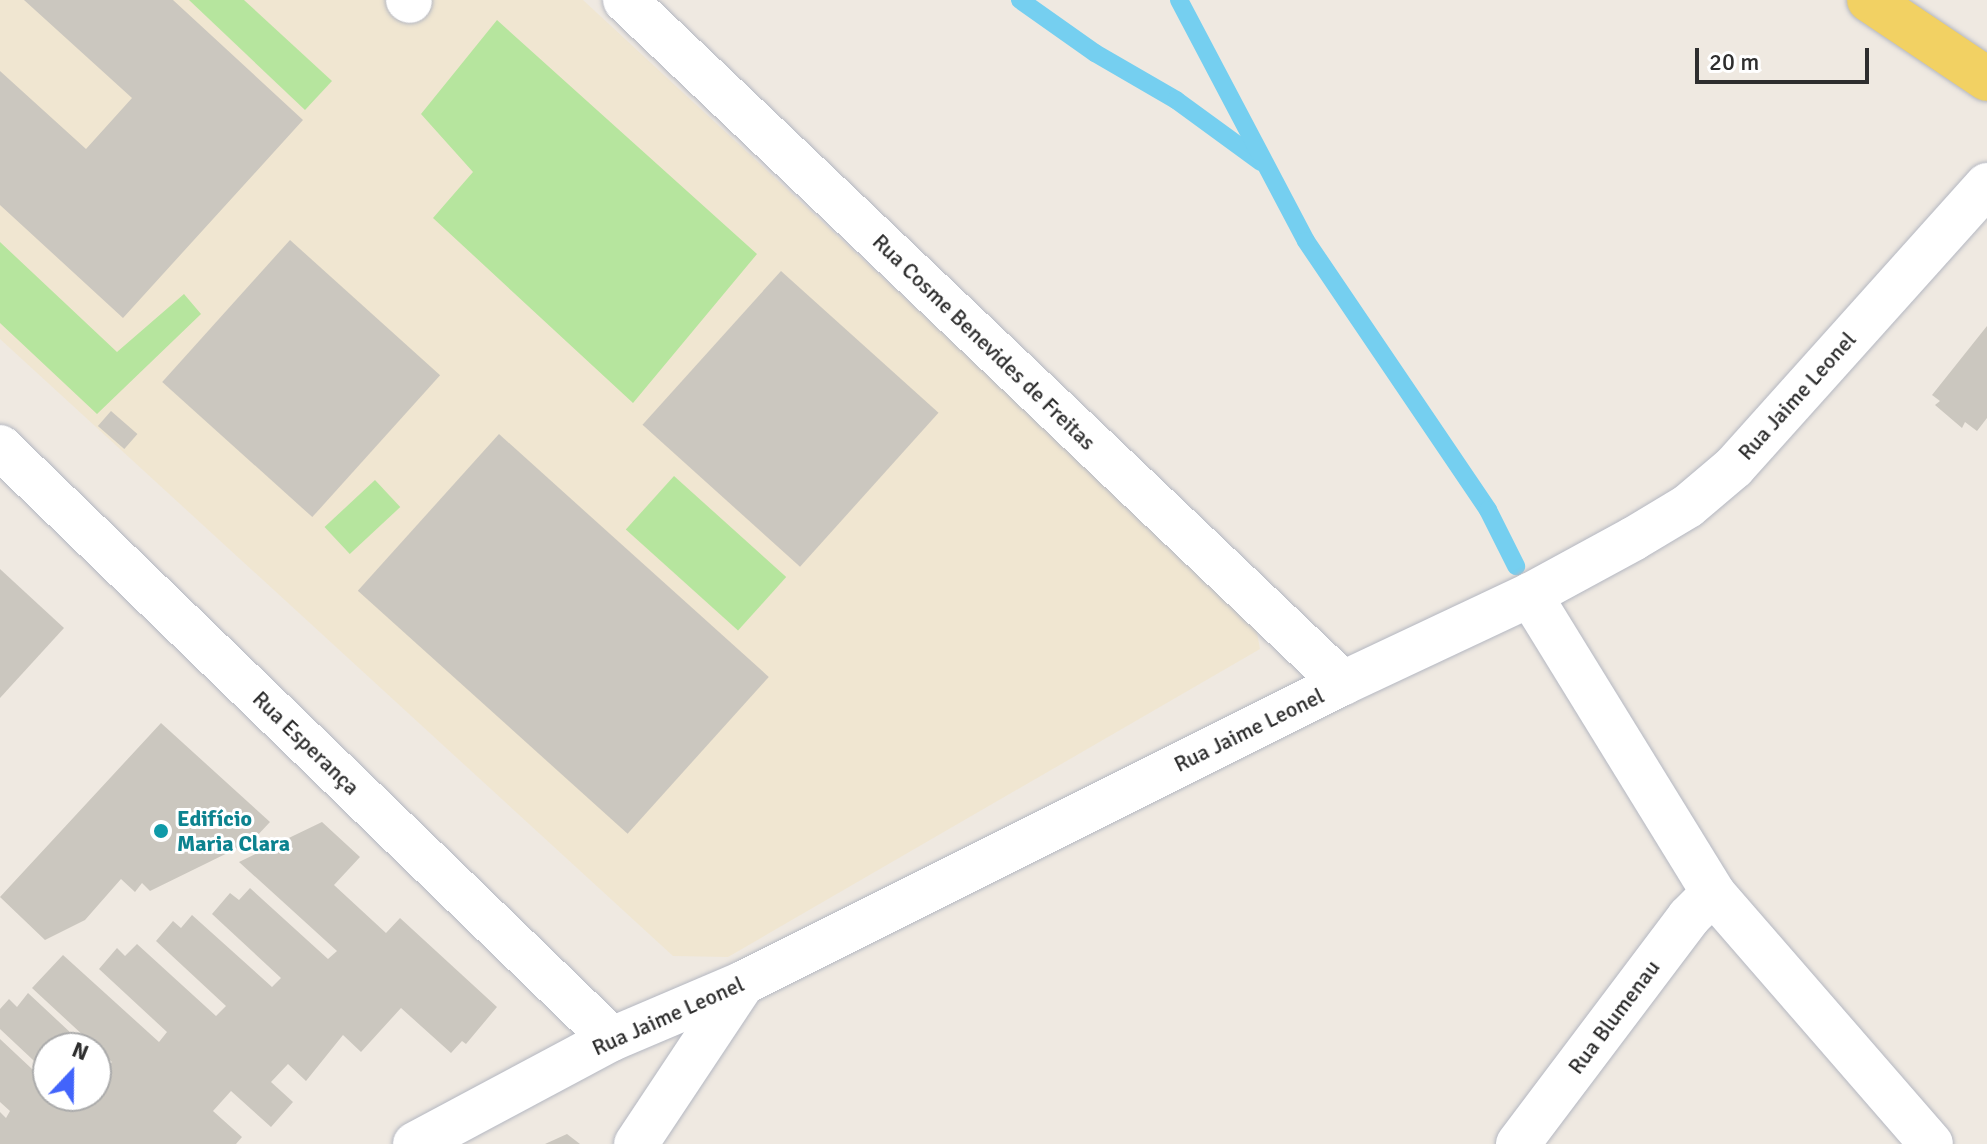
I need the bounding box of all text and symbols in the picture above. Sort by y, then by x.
scale bar [1699,32,1873,82]
text: 20 m [1709,47,1759,77]
street label: Rua Cosme Benevides de Freitas [867,228,1101,456]
street label: Rua Jaime Leonel [1733,326,1861,466]
street label: Rua Jaime Leonel [1170,682,1328,778]
street label: Rua Esperança [247,686,365,800]
place label: Edifício Maria Clara [177,805,290,856]
marker: Edifício Maria Clara [152,822,170,840]
street label: Rua Blumenau [1563,955,1665,1079]
street label: Rua Jaime Leonel [588,971,748,1061]
north arrow [32,1032,112,1112]
text: N [68,1036,93,1067]

